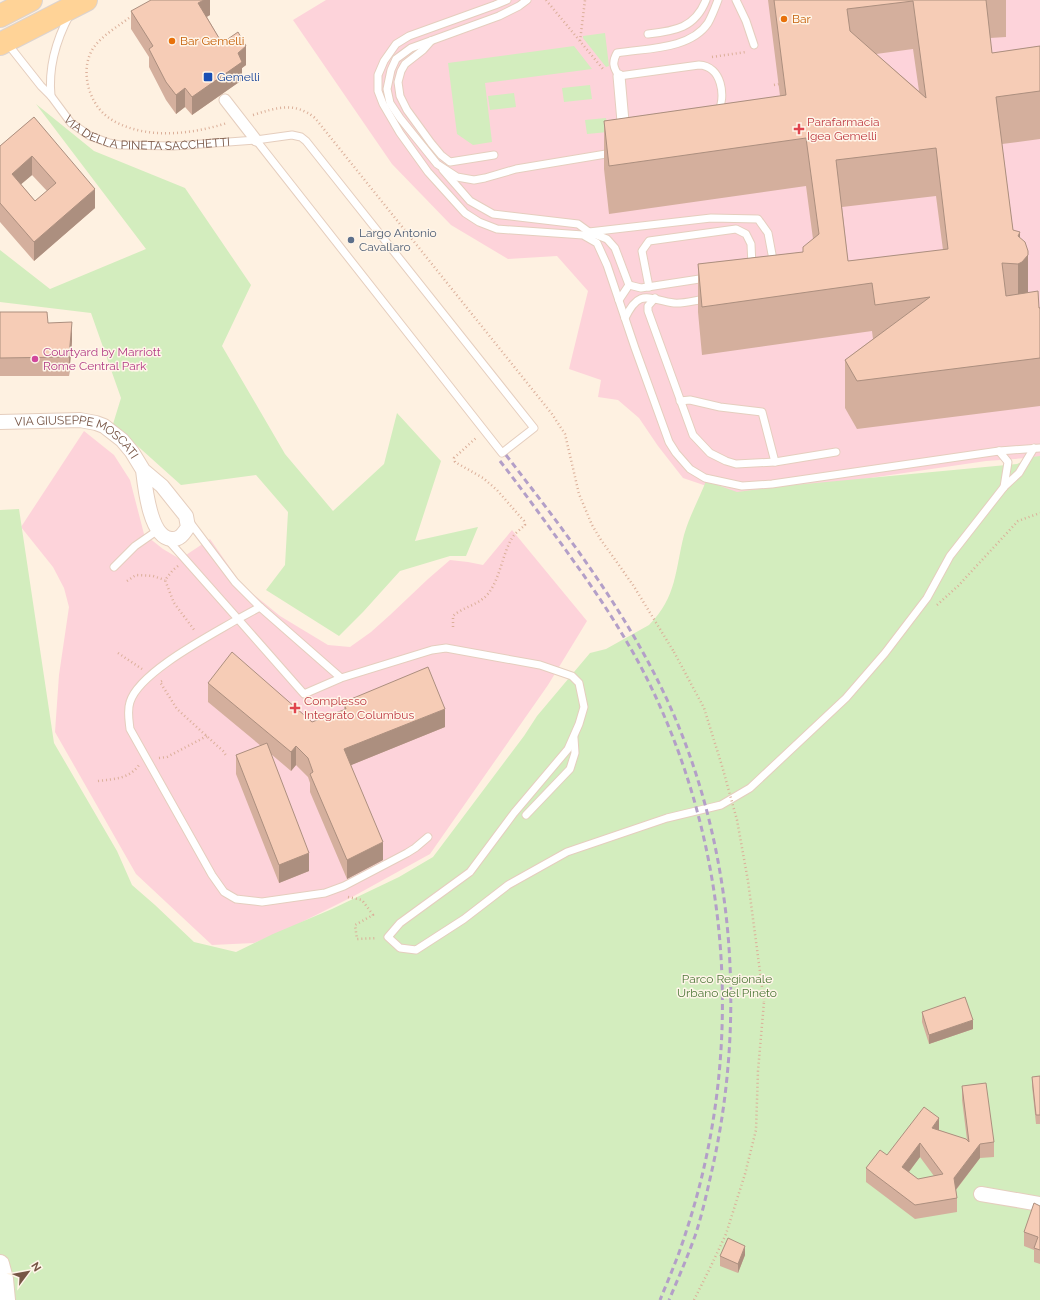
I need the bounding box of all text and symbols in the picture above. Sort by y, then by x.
place label: Bar [792,12,812,26]
marker: Bar [779,14,789,24]
place label: Bar Gemelli [180,34,244,48]
marker: Bar Gemelli [167,36,177,46]
place label: Gemelli [217,70,260,84]
marker: Gemelli [202,71,214,83]
street label: VIA DELLA PINETA SACCHETTI [61,113,230,153]
place label: Parafarmacia Igea Gemelli [807,115,880,143]
marker: Parafarmacia Igea Gemelli [794,124,804,134]
place label: Largo Antonio Cavallaro [359,226,437,254]
marker: Largo Antonio Cavallaro [346,235,356,245]
place label: Courtyard by Marriott Rome Central Park [43,345,161,373]
marker: Courtyard by Marriott Rome Central Park [30,354,40,364]
street label: VIA GIUSEPPE MOSCATI [14,413,141,461]
place label: Complesso Integrato Columbus [304,694,414,722]
marker: Complesso Integrato Columbus [289,702,301,714]
park label: Parco Regionale Urbano del Pineto [677,972,777,1000]
north arrow [8,1252,48,1292]
text: N [28,1260,44,1274]

